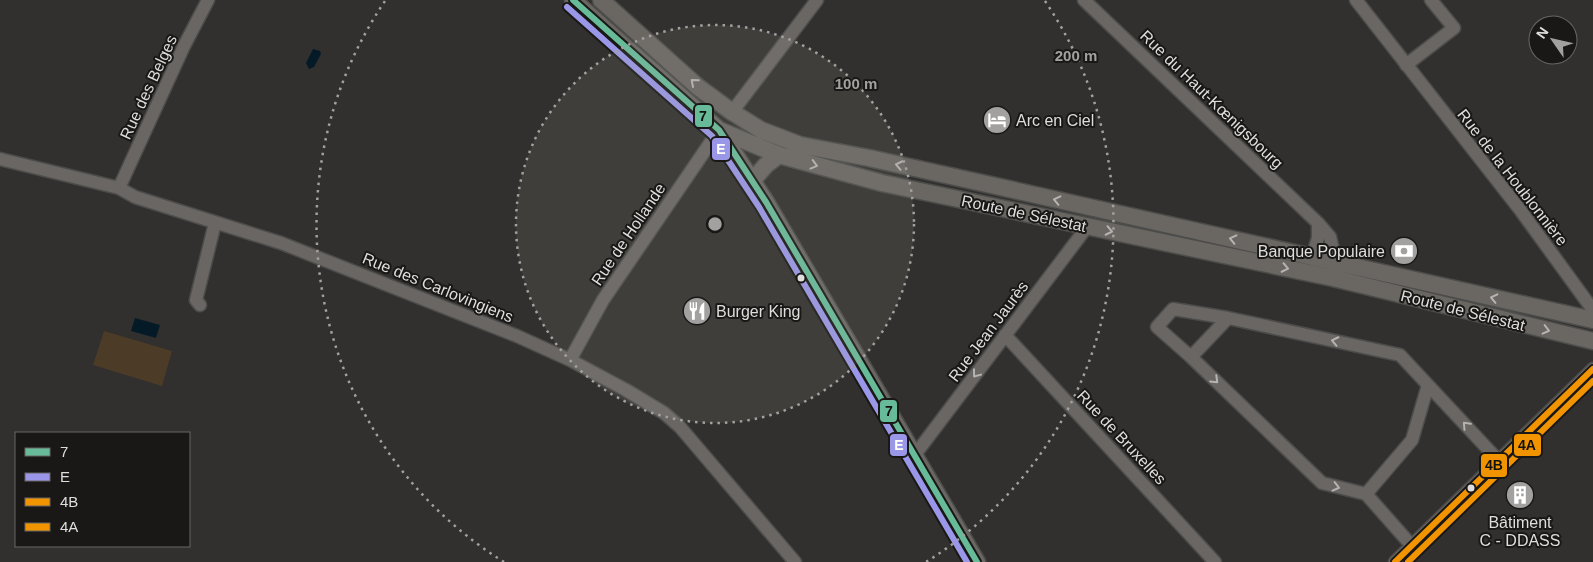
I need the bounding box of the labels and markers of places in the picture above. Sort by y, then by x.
hotel icon: Arc en Ciel [982,105,1012,135]
place label: Arc en Ciel [1016,112,1094,129]
centre of rings [706,215,724,233]
bank icon: Banque Populaire [1389,236,1419,266]
place label: Banque Populaire [1258,243,1385,260]
unlabelled marker [796,273,806,283]
restaurant icon: Burger King [682,296,712,326]
place label: Burger King [716,303,801,320]
building icon: Bâtiment C - DDASS [1505,480,1535,510]
unlabelled marker [1466,483,1476,493]
place label: Bâtiment C - DDASS [1480,514,1560,549]

